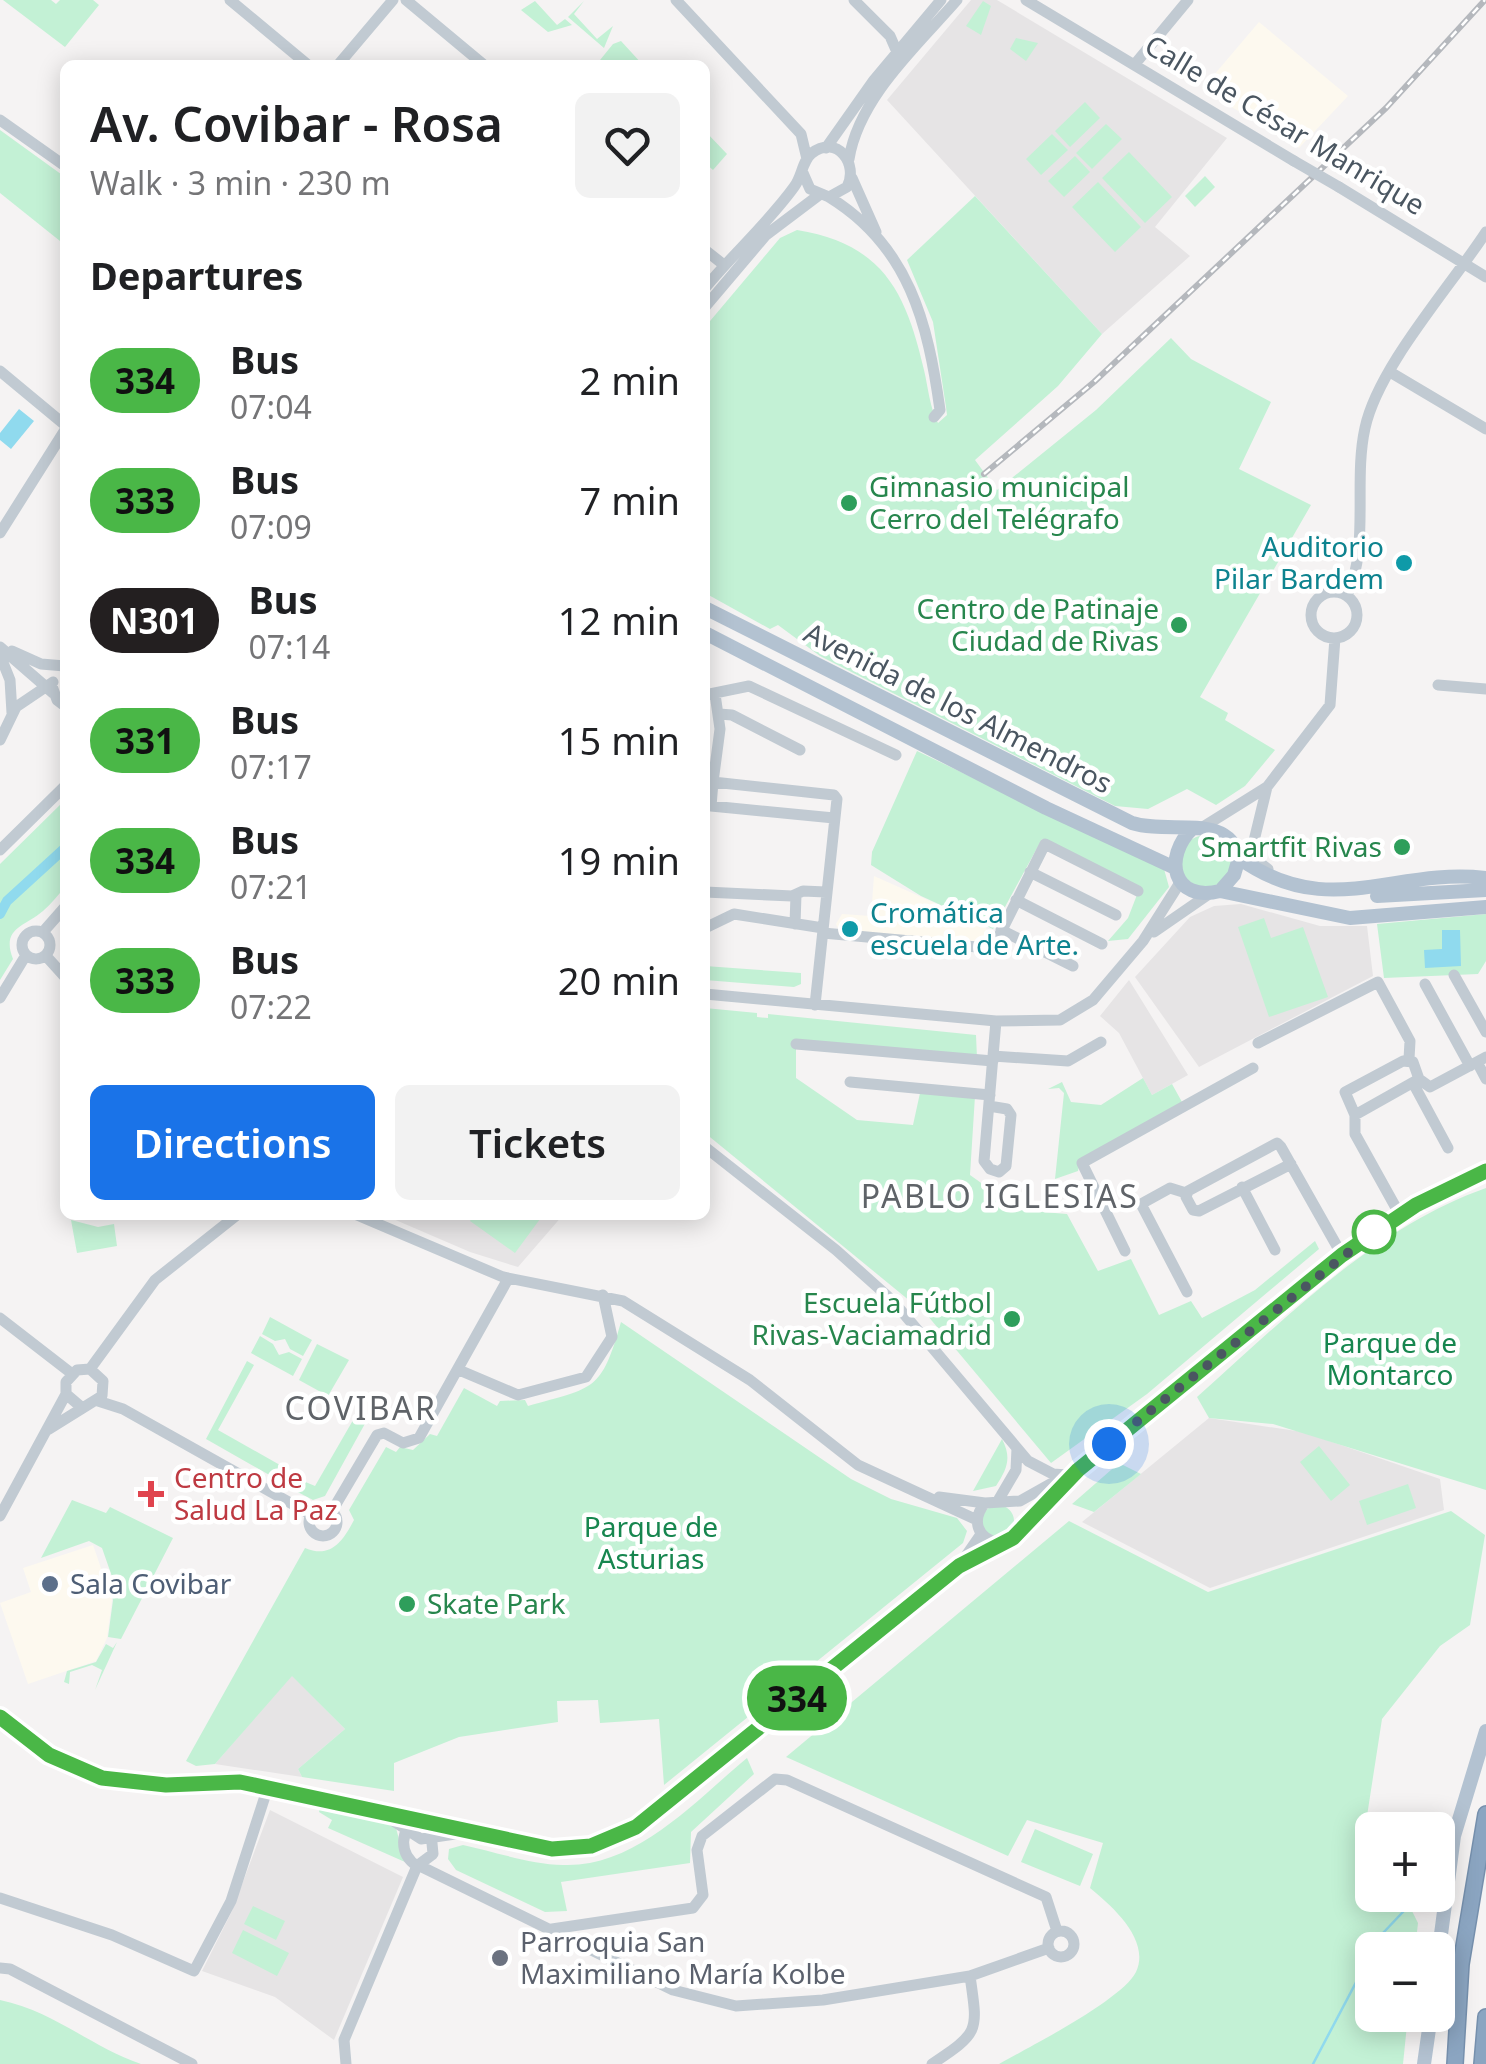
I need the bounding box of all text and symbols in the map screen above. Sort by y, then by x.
street label: Calle de César Manrique [1139,25,1433,223]
text: Av. Covibar - Rosa [90,91,503,156]
button: heart [575,93,680,198]
text: Walk · 3 min · 230 m [90,161,391,204]
text: Departures [90,249,303,301]
text: Bus [230,333,299,385]
text: 2 min [580,354,680,406]
text: 334 [115,357,175,404]
text: 07:04 [230,385,312,428]
text: Bus [230,453,299,505]
place label: Gimnasio municipal Cerro del Telégrafo [869,467,1130,537]
text: 7 min [580,474,680,526]
text: 333 [115,477,175,524]
marker: Gimnasio municipal Cerro del Telégrafo [838,492,860,514]
text: 07:09 [230,505,312,548]
place label: Auditorio Pilar Bardem [1214,527,1384,597]
marker: Auditorio Pilar Bardem [1393,552,1415,574]
text: Bus [249,573,318,625]
place label: Centro de Patinaje Ciudad de Rivas [917,589,1159,659]
text: 12 min [558,594,680,646]
text: N301 [110,597,199,644]
street label: Avenida de los Almendros [798,613,1119,801]
marker: Centro de Patinaje Ciudad de Rivas [1168,614,1190,636]
text: 07:14 [249,625,330,668]
text: Bus [230,693,299,745]
text: 15 min [558,714,680,766]
text: 331 [115,717,175,764]
text: 07:17 [230,745,312,788]
text: Bus [230,813,299,865]
place label: Smartfit Rivas [1201,827,1382,865]
text: 19 min [558,834,680,886]
marker: Smartfit Rivas [1391,836,1413,858]
text: 334 [115,837,175,884]
text: 07:21 [230,865,312,908]
place label: Cromática escuela de Arte. [870,893,1079,963]
marker: Cromática escuela de Arte. [839,918,861,940]
text: Bus [230,933,299,985]
text: 20 min [558,954,680,1006]
text: 333 [115,957,175,1004]
text: 07:22 [230,985,312,1028]
button: Directions [90,1085,375,1200]
button: Tickets [395,1085,680,1200]
district label: PABLO IGLESIAS [861,1174,1139,1217]
unlabelled marker [1353,1211,1395,1253]
place label: Escuela Fútbol Rivas-Vaciamadrid [752,1283,992,1353]
marker: Escuela Fútbol Rivas-Vaciamadrid [1001,1308,1023,1330]
park label: Parque de Montarco [1323,1323,1457,1393]
district label: COVIBAR [285,1386,437,1429]
your location [1084,1419,1134,1469]
place label: Centro de Salud La Paz [174,1458,338,1528]
marker: Centro de Salud La Paz [138,1481,164,1507]
park label: Parque de Asturias [584,1507,718,1577]
place label: Sala Covibar [70,1564,232,1602]
marker: Sala Covibar [39,1573,61,1595]
place label: Skate Park [427,1584,565,1622]
marker: Skate Park [396,1593,418,1615]
line badge: 334 [740,1666,854,1730]
text: 334 [767,1675,827,1722]
map controls [1355,1812,1455,2032]
button: + [1355,1812,1455,1912]
place label: Parroquia San Maximiliano María Kolbe [520,1922,846,1992]
button: − [1355,1932,1455,2032]
marker: Parroquia San Maximiliano María Kolbe [489,1947,511,1969]

